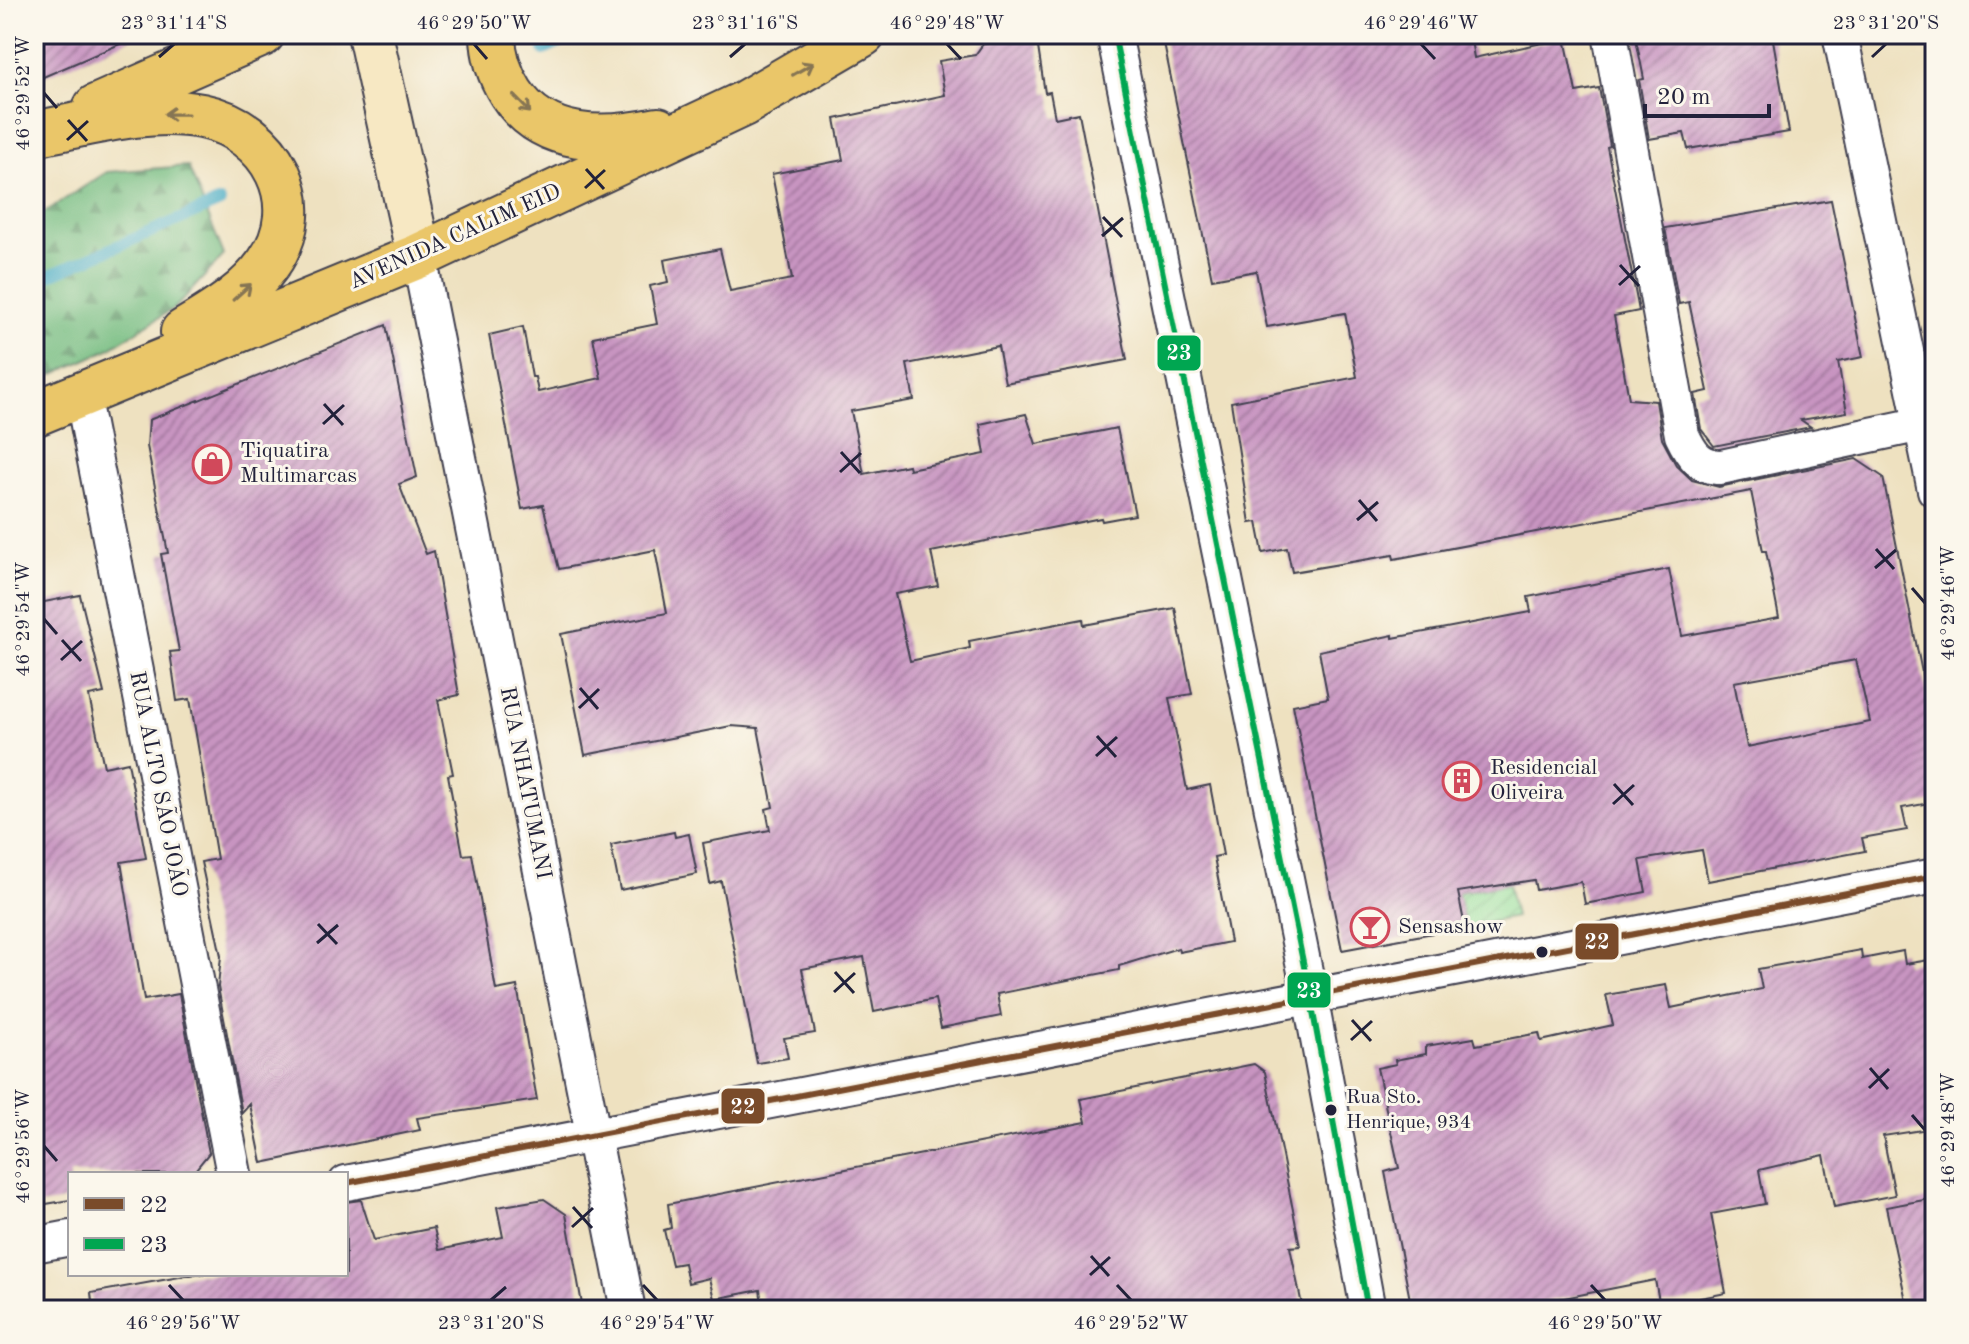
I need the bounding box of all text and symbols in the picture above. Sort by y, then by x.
text: 23°31'14"S [121,14,227,34]
text: 46°29'50"W [416,14,532,34]
text: 23°31'16"S [692,14,798,34]
text: 46°29'48"W [889,14,1005,34]
text: 46°29'46"W [1363,14,1479,34]
text: 23°31'20"S [1833,14,1939,34]
text: 46°29'52"W [14,35,34,151]
one-way arrow [791,61,814,77]
scale bar [1645,68,1769,118]
text: 20 m [1657,86,1711,110]
one-way arrow [512,94,531,114]
one-way arrow [163,106,189,122]
street label: AVENIDA CALIM EID [346,180,564,294]
one-way arrow [231,283,251,301]
line badge: 23 [1156,334,1202,372]
text: 23 [1166,343,1192,365]
place label: Tiquatira Multimarcas [240,440,357,487]
shop icon: Tiquatira Multimarcas [191,443,233,485]
text: 46°29'46"W [1939,545,1959,661]
text: 46°29'54"W [14,561,34,677]
street label: RUA ALTO SÃO JOÃO [125,669,194,899]
street label: RUA NHATUMANI [496,685,554,881]
place label: Residencial Oliveira [1490,757,1597,804]
building icon: Residencial Oliveira [1441,760,1483,802]
bar icon: Sensashow [1349,906,1391,948]
place label: Sensashow [1398,916,1503,938]
line badge: 22 [1574,922,1620,961]
text: 22 [1584,932,1610,954]
unlabelled marker [1534,944,1550,960]
line badge: 23 [1286,971,1332,1009]
text: 23 [1296,981,1322,1003]
text: 46°29'48"W [1939,1072,1959,1188]
line badge: 22 [720,1087,766,1125]
text: 46°29'56"W [14,1088,34,1204]
place label: Rua Sto. Henrique, 934 [1346,1088,1471,1133]
text: 22 [730,1097,756,1119]
marker: Rua Sto. Henrique, 934 [1323,1102,1339,1118]
legend [68,1172,348,1276]
text: 22 [140,1194,168,1218]
text: 23 [140,1234,168,1258]
text: 46°29'56"W [125,1314,241,1334]
text: 23°31'20"S [438,1314,544,1334]
text: 46°29'54"W [599,1314,715,1334]
text: 46°29'52"W [1073,1314,1189,1334]
text: 46°29'50"W [1547,1314,1663,1334]

